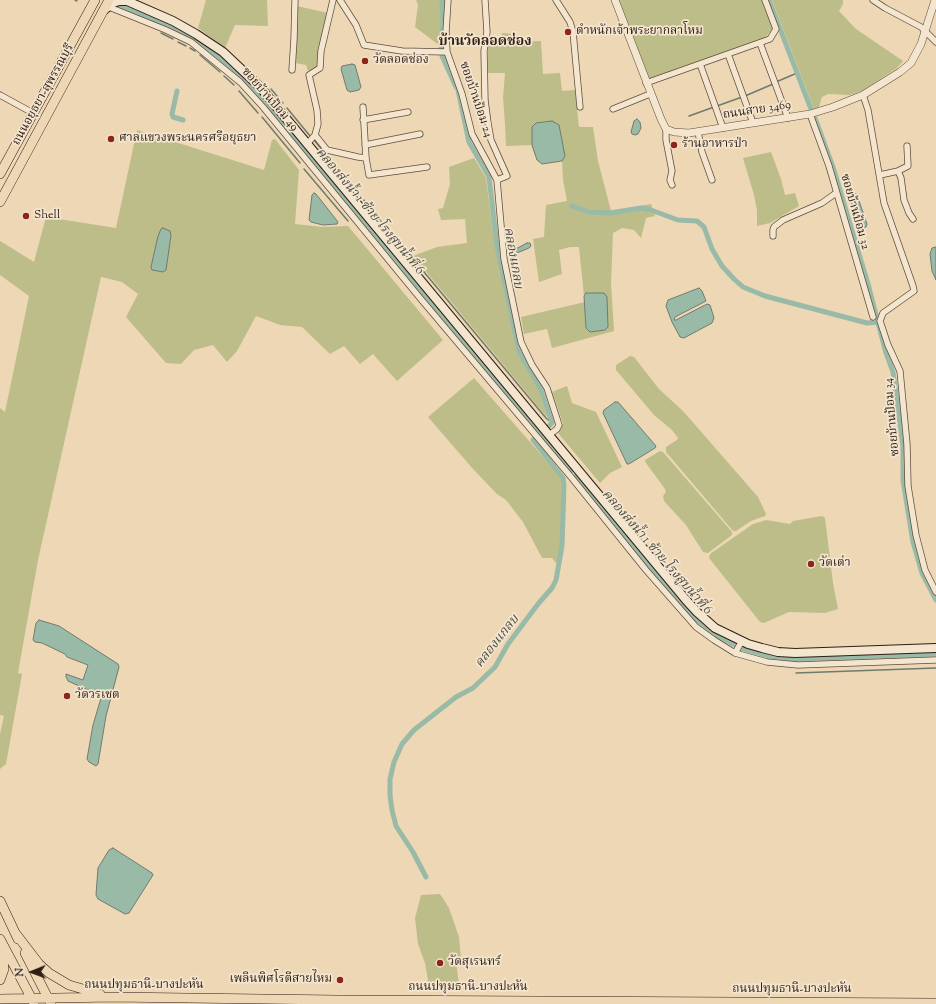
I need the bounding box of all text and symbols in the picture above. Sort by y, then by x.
place label: ตำหนักเจ้าพระยากลาโหม [576,25,703,39]
marker: ตำหนักเจ้าพระยากลาโหม [563,27,573,37]
district label: บ้านวัดลอดช่อง [438,35,532,51]
street label: ถนนอยุธยา-สุพรรณบุรี [10,42,78,148]
place label: วัดลอดช่อง [373,54,429,68]
marker: วัดลอดช่อง [360,56,370,66]
street label: ซอยบ้านป้อม 24 [455,60,495,140]
street label: ซอยบ้านป้อม 49 [237,65,301,135]
street label: ถนนสาย 3469 [722,99,792,123]
place label: ศาลแขวงพระนครศรีอยุธยา [119,132,256,146]
marker: ศาลแขวงพระนครศรีอยุธยา [106,134,116,144]
place label: ร้านอาหารป่า [682,138,748,152]
marker: ร้านอาหารป่า [669,140,679,150]
water label: คลองส่งน้ำ 1 ซ้าย-โรงสูบน้ำที่ 6 [312,146,426,278]
street label: ซอยบ้านป้อม 32 [836,172,872,252]
place label: Shell [34,209,60,223]
marker: Shell [21,211,31,221]
water label: คลองแกลบ [499,226,525,290]
street label: ซอยบ้านป้อม 34 [882,377,904,457]
water label: คลองส่งน้ำ 1 ซ้าย-โรงสูบน้ำที่ 6 [598,487,714,619]
place label: วัดเต่า [819,557,851,571]
marker: วัดเต่า [806,559,816,569]
water label: คลองแกลบ [473,613,523,671]
place label: วัดวรเชต [75,689,120,703]
marker: วัดวรเชต [62,691,72,701]
north arrow [12,952,52,992]
place label: วัดสุเรนทร์ [448,956,501,970]
marker: วัดสุเรนทร์ [435,958,445,968]
text: N [12,968,28,977]
place label: เพลินพิศโรตีสายไหม [230,973,332,987]
marker: เพลินพิศโรตีสายไหม [335,975,345,985]
street label: ถนนปทุมธานี-บางปะหัน [84,979,204,993]
street label: ถนนปทุมธานี-บางปะหัน [408,981,528,995]
street label: ถนนปทุมธานี-บางปะหัน [732,983,852,997]

